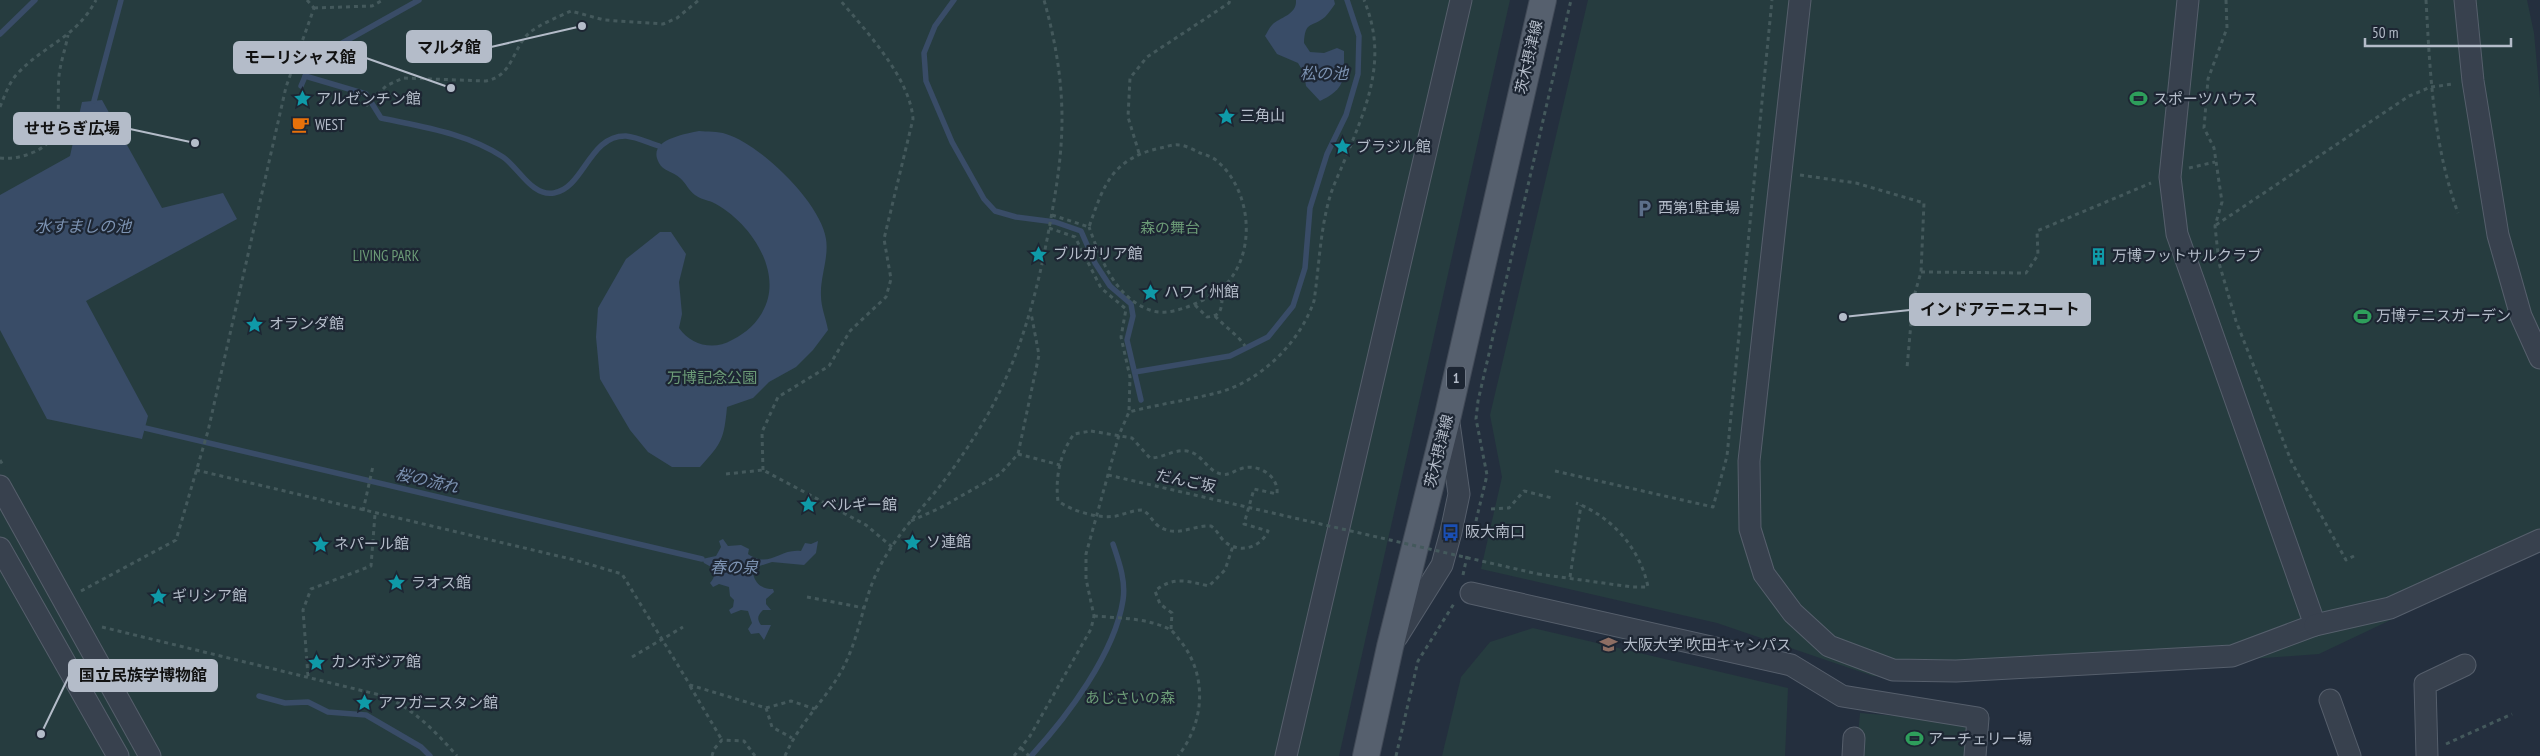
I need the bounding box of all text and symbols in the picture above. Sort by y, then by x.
scale bar [2365,15,2511,47]
street label: 茨木摂津線 [1511,18,1546,96]
text: 50 m [2372,23,2398,42]
callout: マルタ館 [407,31,491,62]
text: マルタ館 [417,37,481,57]
callout: モーリシャス館 [234,42,366,73]
text: モーリシャス館 [244,47,356,67]
water label: 松の池 [1300,63,1350,83]
place icon: アルゼンチン館 [292,89,312,109]
place label: アルゼンチン館 [316,89,421,108]
sports icon: スポーツハウス [2129,89,2149,109]
place label: スポーツハウス [2153,89,2258,108]
place icon: 三角山 [1216,106,1236,126]
place label: 三角山 [1240,106,1285,125]
callout: せせらぎ広場 [14,113,130,144]
cafe icon: WEST [291,115,311,135]
place label: WEST [315,115,345,134]
text: せせらぎ広場 [24,118,120,138]
place icon: ブラジル館 [1332,137,1352,157]
place label: ブラジル館 [1356,137,1431,156]
parking icon: 西第1駐車場 [1634,198,1654,218]
place label: 西第1駐車場 [1658,198,1740,217]
water label: 水すましの池 [35,216,133,236]
park label: 森の舞台 [1140,218,1200,237]
place icon: ブルガリア館 [1029,244,1049,264]
place label: ブルガリア館 [1053,244,1143,263]
park label: LIVING PARK [353,246,420,265]
building icon: 万博フットサルクラブ [2088,246,2108,266]
place label: 万博フットサルクラブ [2112,246,2262,265]
place icon: ハワイ州館 [1140,282,1160,302]
place label: ハワイ州館 [1164,282,1239,301]
callout: インドアテニスコート [1910,294,2090,325]
text: インドアテニスコート [1920,299,2080,319]
sports icon: 万博テニスガーデン [2352,306,2372,326]
place label: 万博テニスガーデン [2376,306,2511,325]
place icon: オランダ館 [245,314,265,334]
place label: オランダ館 [269,314,344,333]
road number: 1 [1447,366,1465,389]
park label: 万博記念公園 [667,368,757,387]
street label: 茨木摂津線 [1420,412,1457,490]
water label: 桜の流れ [394,463,461,497]
street label: だんご坂 [1155,465,1217,496]
place icon: ベルギー館 [798,495,818,515]
place label: ベルギー館 [822,495,897,514]
bus stop icon: 阪大南口 [1441,522,1461,542]
place label: 阪大南口 [1465,522,1525,541]
place icon: ソ連館 [902,532,922,552]
place label: ソ連館 [926,532,971,551]
place icon: ネパール館 [310,534,330,554]
place label: ネパール館 [334,534,409,553]
water label: 春の泉 [710,557,759,577]
place icon: ラオス館 [387,573,407,593]
place label: ラオス館 [411,573,471,592]
place icon: ギリシア館 [148,586,168,606]
place label: ギリシア館 [172,586,247,605]
school or university icon: 大阪大学 吹田キャンパス [1599,635,1619,655]
place label: 大阪大学 吹田キャンパス [1623,635,1791,654]
place icon: カンボジア館 [307,652,327,672]
place label: カンボジア館 [331,652,421,671]
callout: 国立民族学博物館 [69,660,217,691]
text: 国立民族学博物館 [79,665,207,685]
park label: あじさいの森 [1085,688,1175,707]
place icon: アフガニスタン館 [354,693,374,713]
place label: アフガニスタン館 [378,693,498,712]
sports icon: アーチェリー場 [1904,729,1924,749]
place label: アーチェリー場 [1928,729,2032,748]

